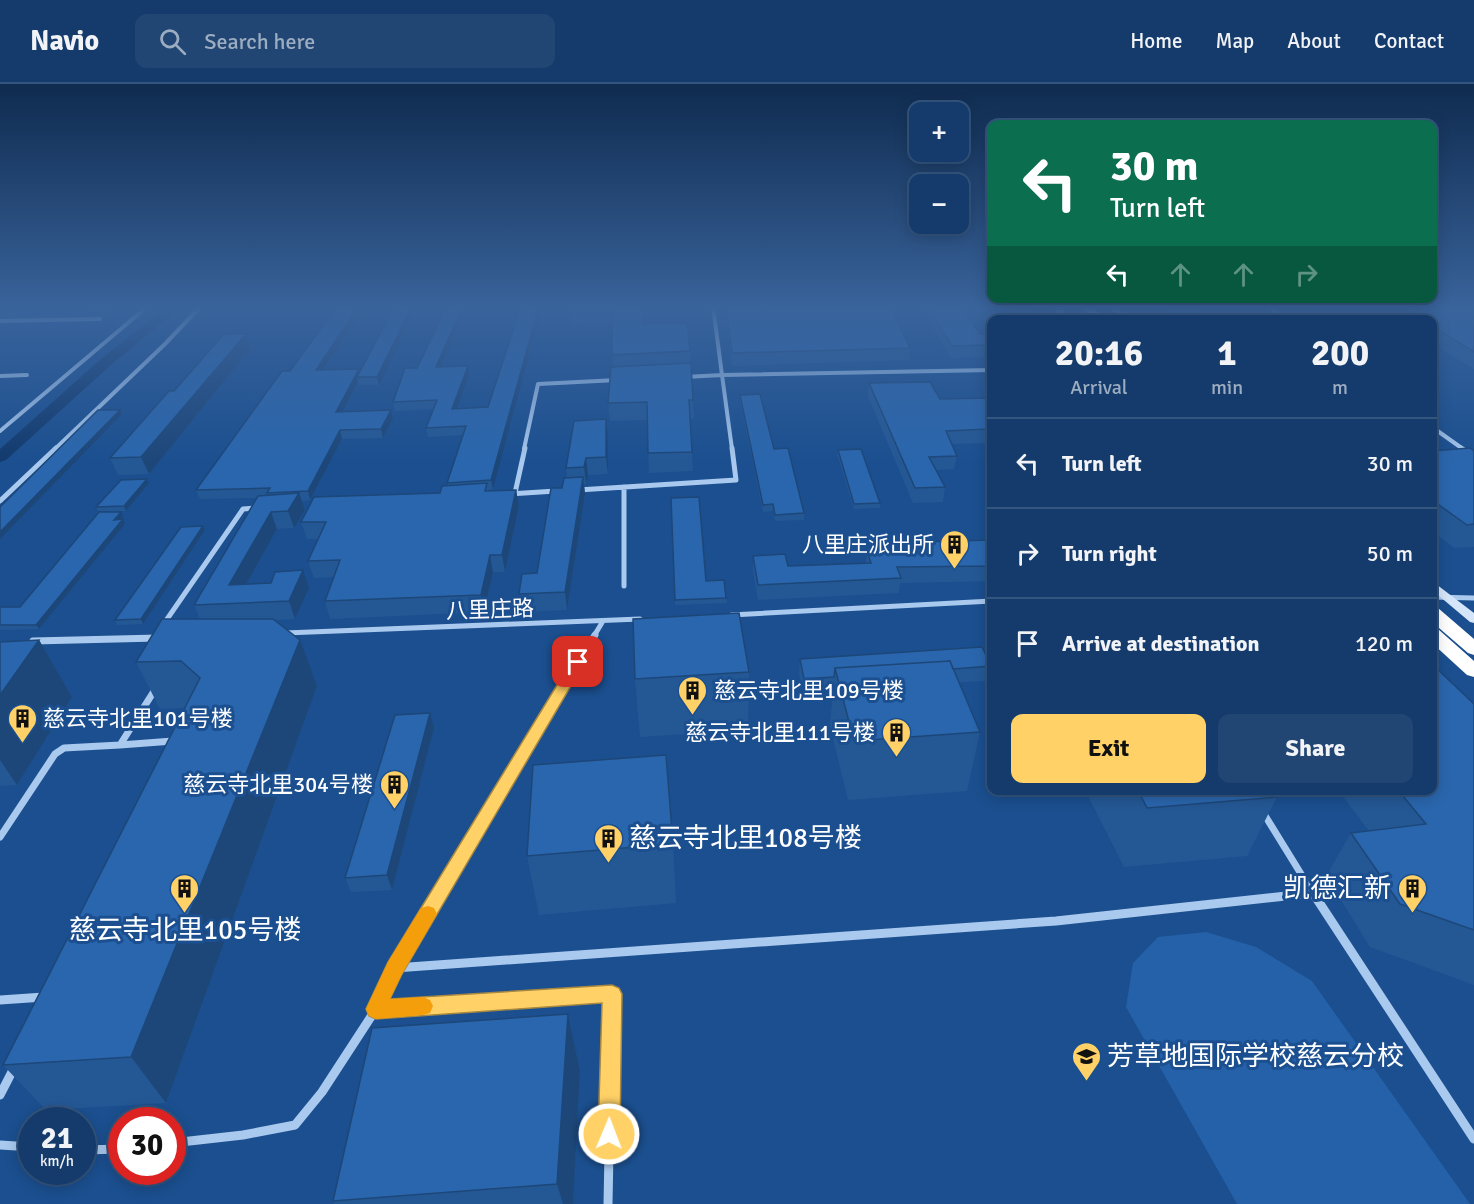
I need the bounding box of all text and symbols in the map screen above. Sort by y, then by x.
search box [135,14,555,68]
text: Navio [30,24,99,58]
icon: search [156,25,189,58]
text: Search here [204,28,315,55]
text: Home [1130,28,1183,54]
text: Map [1216,28,1254,54]
text: About [1287,28,1341,54]
text: Contact [1374,28,1444,54]
map controls [909,102,969,234]
button: + [909,102,969,162]
text: 30 m [1110,141,1199,192]
icon: left [1011,144,1089,222]
button: − [909,174,969,234]
text: Turn left [1110,192,1205,225]
icon: left [1101,258,1134,291]
icon: ahead [1164,258,1197,291]
icon: ahead [1227,258,1260,291]
icon: right [1290,258,1323,291]
text: 20:16 [1055,331,1143,376]
text: 1 [1217,331,1237,376]
text: 200 [1311,331,1369,376]
text: Arrival [1070,375,1128,400]
text: min [1211,375,1243,400]
text: m [1332,375,1348,400]
icon: left [1011,447,1044,480]
text: Turn left [1062,450,1142,477]
text: 30 m [1367,450,1413,477]
building icon: 八里庄派出所 [939,528,971,570]
place label: 八里庄派出所 [802,531,934,558]
icon: right [1011,537,1044,570]
text: Turn right [1062,540,1157,567]
text: 50 m [1367,540,1413,567]
street label: 八里庄路 [446,594,534,625]
icon: arrive [1011,627,1044,660]
text: Arrive at destination [1062,630,1259,657]
text: 120 m [1355,630,1413,657]
pin [552,636,603,687]
icon: arrive [561,645,594,678]
building icon: 慈云寺北里109号楼 [677,674,709,716]
place label: 慈云寺北里109号楼 [714,677,904,704]
building icon: 慈云寺北里101号楼 [6,702,38,744]
place label: 慈云寺北里101号楼 [43,705,233,732]
button: Exit [1011,714,1206,783]
button: Share [1218,714,1413,783]
building icon: 慈云寺北里111号楼 [880,716,912,758]
place label: 慈云寺北里111号楼 [685,719,875,746]
building icon: 慈云寺北里304号楼 [378,768,410,810]
place label: 慈云寺北里304号楼 [183,771,373,798]
building icon: 慈云寺北里108号楼 [592,822,624,864]
place label: 慈云寺北里108号楼 [629,822,862,855]
building icon: 慈云寺北里105号楼 [169,872,201,914]
place label: 凯德汇新 [1283,872,1391,905]
building icon: 凯德汇新 [1396,872,1428,914]
place label: 慈云寺北里105号楼 [69,914,301,947]
school or university icon: 芳草地国际学校慈云分校 [1070,1040,1102,1082]
place label: 芳草地国际学校慈云分校 [1107,1040,1404,1073]
position arrow [577,1102,641,1166]
speed limit sign: 30 [108,1107,186,1185]
text: 21 [41,1120,73,1157]
text: km/h [40,1152,74,1170]

